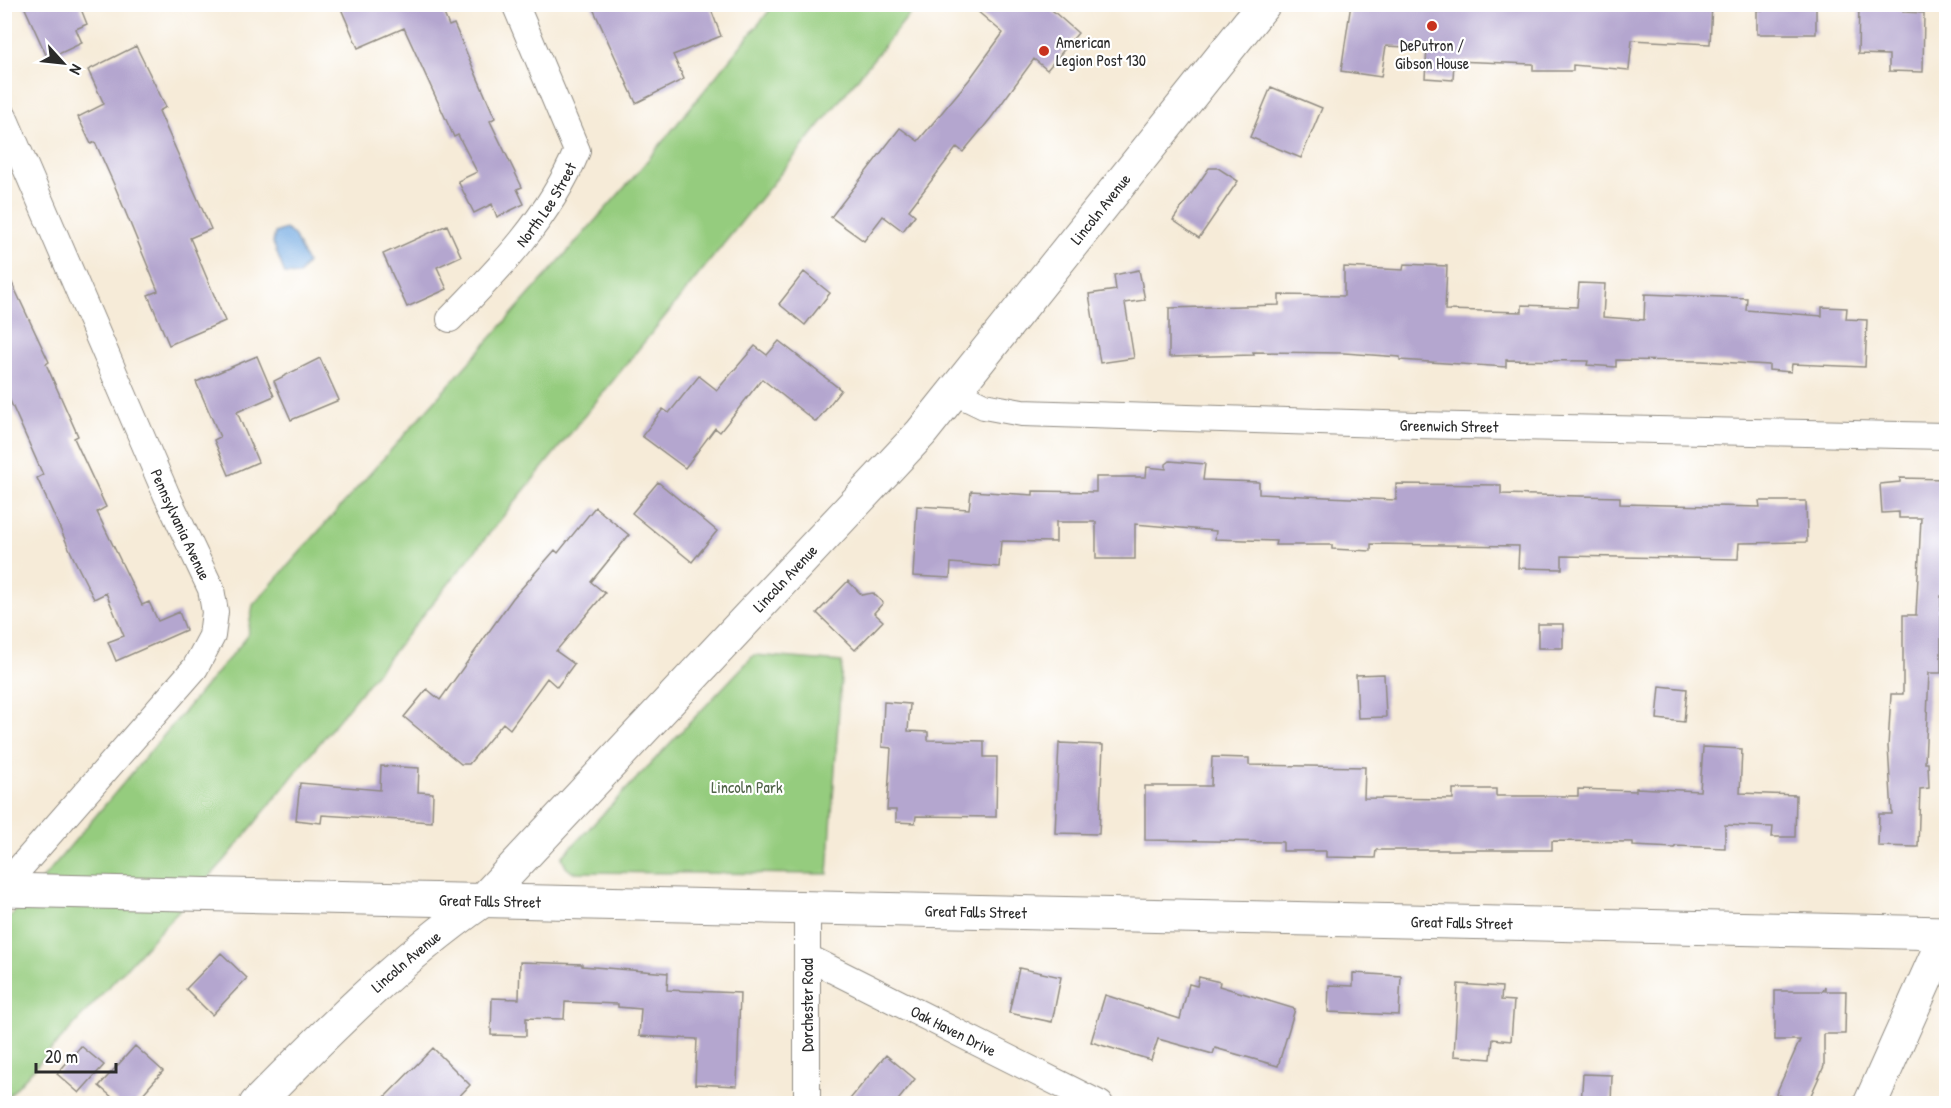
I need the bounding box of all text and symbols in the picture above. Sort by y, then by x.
marker: DePutron / Gibson House [1425,19,1439,33]
place label: American Legion Post 130 [1056,31,1146,71]
north arrow [33,33,93,93]
place label: DePutron / Gibson House [1395,34,1470,74]
marker: American Legion Post 130 [1037,44,1051,58]
text: N [64,61,88,79]
street label: North Lee Street [510,158,582,251]
street label: Lincoln Avenue [1065,168,1136,249]
street label: Greenwich Street [1399,414,1499,438]
street label: Pennsylvania Avenue [146,465,216,584]
street label: Lincoln Avenue [748,539,823,617]
park label: Lincoln Park [711,776,783,798]
street label: Great Falls Street [439,889,542,913]
street label: Great Falls Street [924,899,1028,924]
street label: Great Falls Street [1410,910,1513,934]
street label: Lincoln Avenue [366,925,446,997]
street label: Dorchester Road [796,958,818,1052]
street label: Oak Haven Drive [907,1000,1001,1062]
scale bar [36,1036,116,1074]
text: 20 m [45,1044,78,1069]

